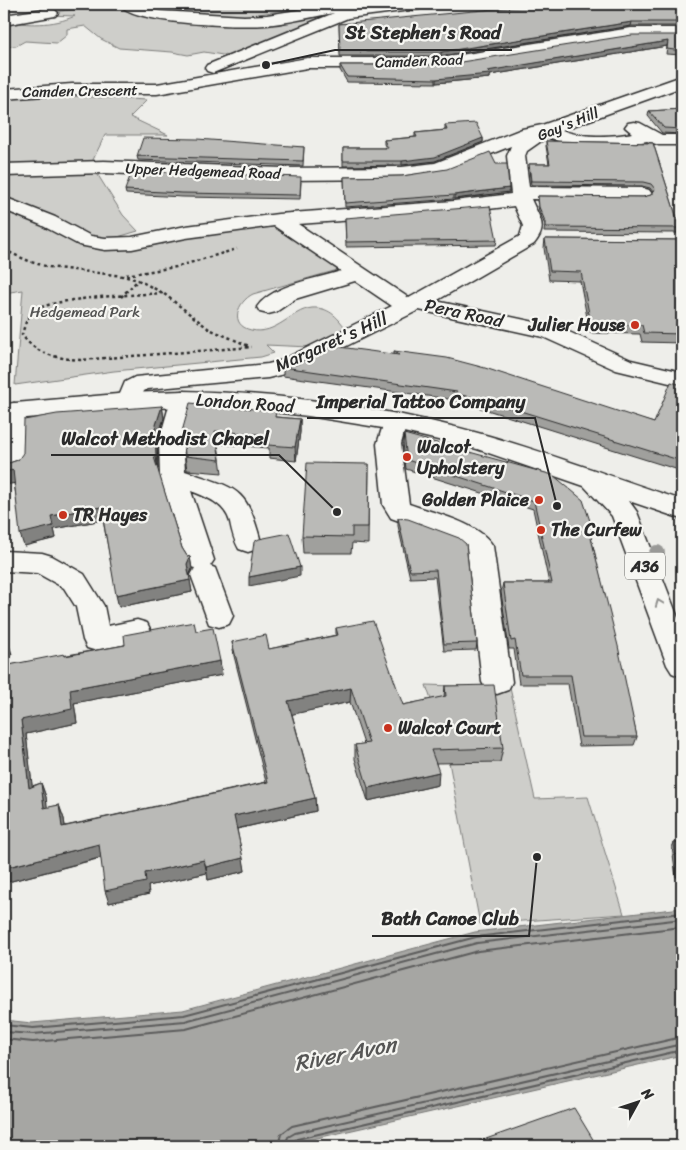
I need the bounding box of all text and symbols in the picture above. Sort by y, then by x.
callout: St Stephen's Road [335,16,512,50]
text: St Stephen's Road [344,16,503,49]
street label: Camden Road [375,46,465,76]
street label: Camden Crescent [22,77,138,105]
street label: Gay's Hill [533,100,603,148]
street label: Upper Hedgemead Road [125,155,282,187]
street label: Pera Road [422,289,508,337]
park label: Hedgemead Park [30,299,140,325]
street label: Margaret's Hill [269,302,393,381]
place label: Julier House [527,309,625,341]
marker: Julier House [629,319,641,331]
street label: London Road [195,384,297,423]
callout: Imperial Tattoo Company [307,384,535,418]
text: Imperial Tattoo Company [316,385,527,418]
callout: Walcot Methodist Chapel [51,421,279,455]
text: Walcot Methodist Chapel [61,422,270,455]
place label: Walcot Upholstery [417,431,505,484]
marker: Walcot Upholstery [401,451,413,463]
place label: Golden Plaice [421,484,530,516]
marker: Golden Plaice [533,494,545,506]
place label: TR Hayes [73,499,148,531]
marker: TR Hayes [57,509,69,521]
place label: The Curfew [551,514,642,546]
marker: The Curfew [535,524,547,536]
road number: A36 [625,552,665,580]
one-way arrow [655,599,665,608]
place label: Walcot Court [398,712,501,744]
marker: Walcot Court [382,722,394,734]
callout: Bath Canoe Club [372,902,529,936]
text: Bath Canoe Club [381,902,519,935]
water label: River Avon [291,1024,402,1082]
north arrow [614,1078,664,1128]
text: N [634,1081,660,1106]

